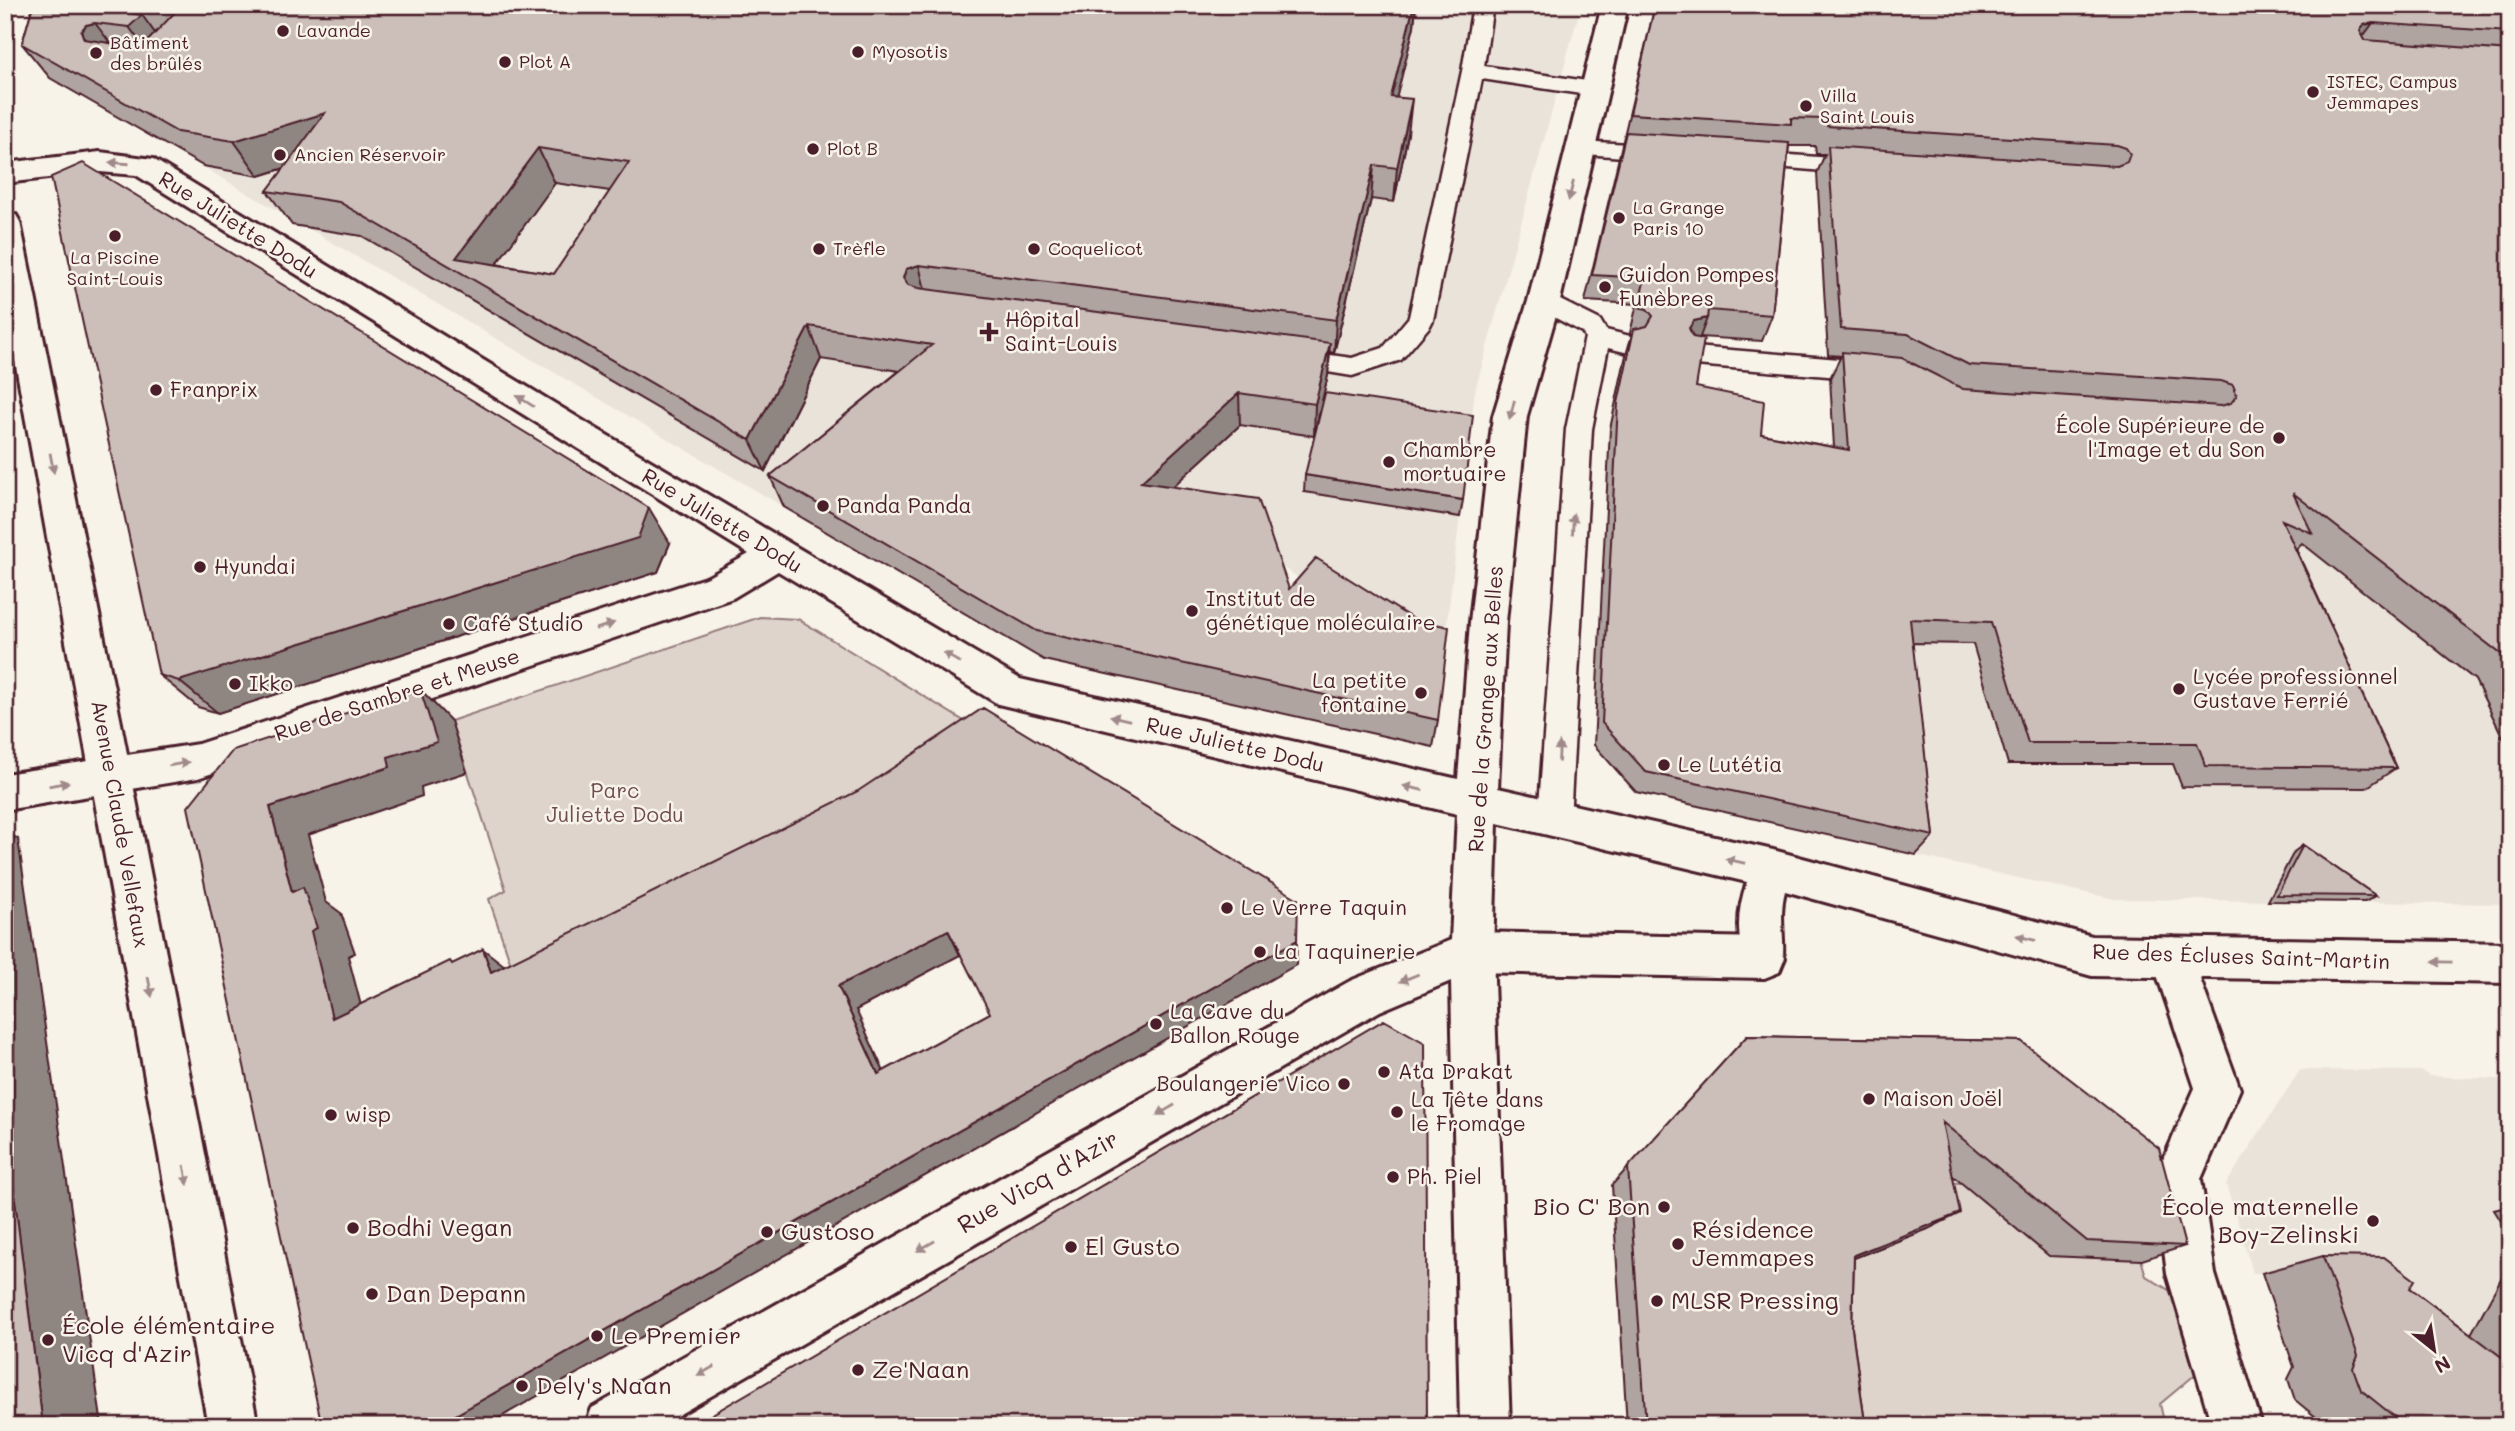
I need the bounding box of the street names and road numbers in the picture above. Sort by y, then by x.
street label: Rue Juliette Dodu [154,164,323,283]
street label: Rue Juliette Dodu [638,461,808,578]
street label: Rue de la Grange aux Belles [1461,565,1508,853]
street label: Rue de Sambre et Meuse [270,641,523,746]
street label: Avenue Claude Vellefaux [86,698,157,950]
street label: Rue Juliette Dodu [1144,710,1327,777]
street label: Rue des Écluses Saint-Martin [2092,937,2390,974]
street label: Rue Vicq d'Azir [951,1122,1123,1239]

